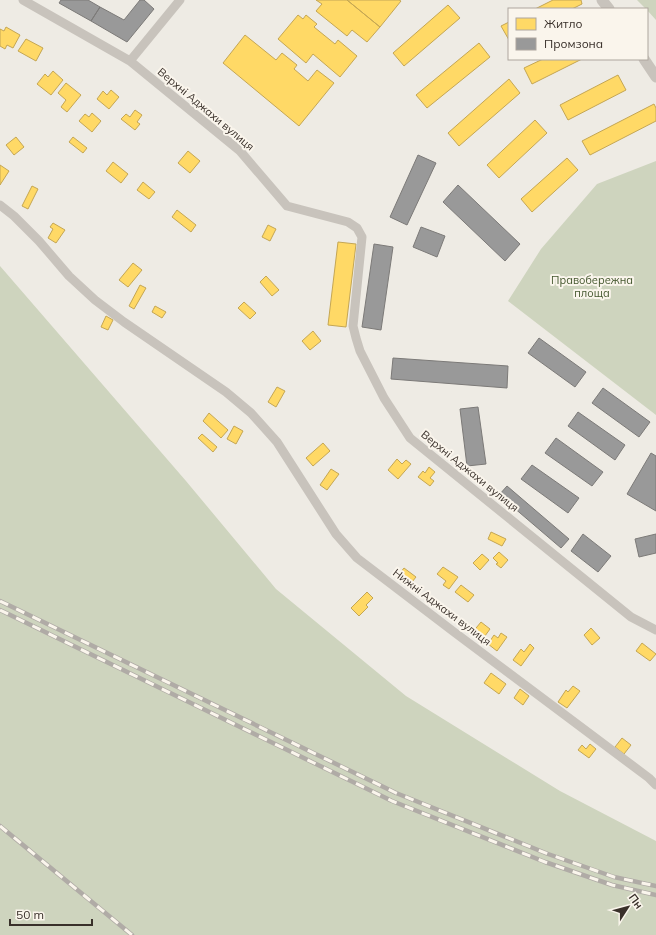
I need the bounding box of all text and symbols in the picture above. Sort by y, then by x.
legend [508,8,648,60]
text: Житло [544,16,583,31]
text: Промзона [544,36,603,51]
street label: Верхні Аджахи вулиця [155,65,257,153]
park label: Правобережна площа [551,273,633,300]
street label: Верхні Аджахи вулиця [418,427,522,515]
street label: Нижні Аджахи вулиця [390,566,494,648]
north arrow [608,887,648,927]
text: Пн [626,891,646,912]
scale bar [10,901,92,927]
text: 50 m [16,907,44,922]

